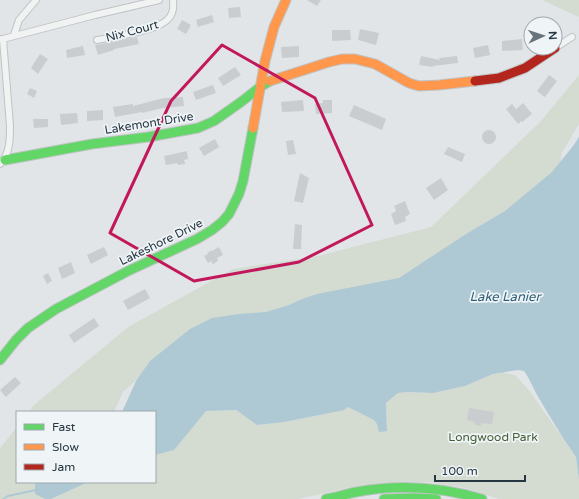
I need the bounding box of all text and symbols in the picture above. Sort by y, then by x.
north arrow [523,16,563,56]
street label: Nix Court [104,17,160,45]
text: N [546,31,559,40]
street label: Lakemont Drive [104,109,195,137]
street label: Lakeshore Drive [117,216,205,268]
water label: Lake Lanier [470,289,542,305]
legend [16,411,156,483]
text: Fast [52,420,76,434]
park label: Longwood Park [448,430,538,444]
text: Slow [52,440,79,454]
scale bar [435,457,525,483]
text: Jam [52,460,75,474]
text: 100 m [441,464,478,478]

